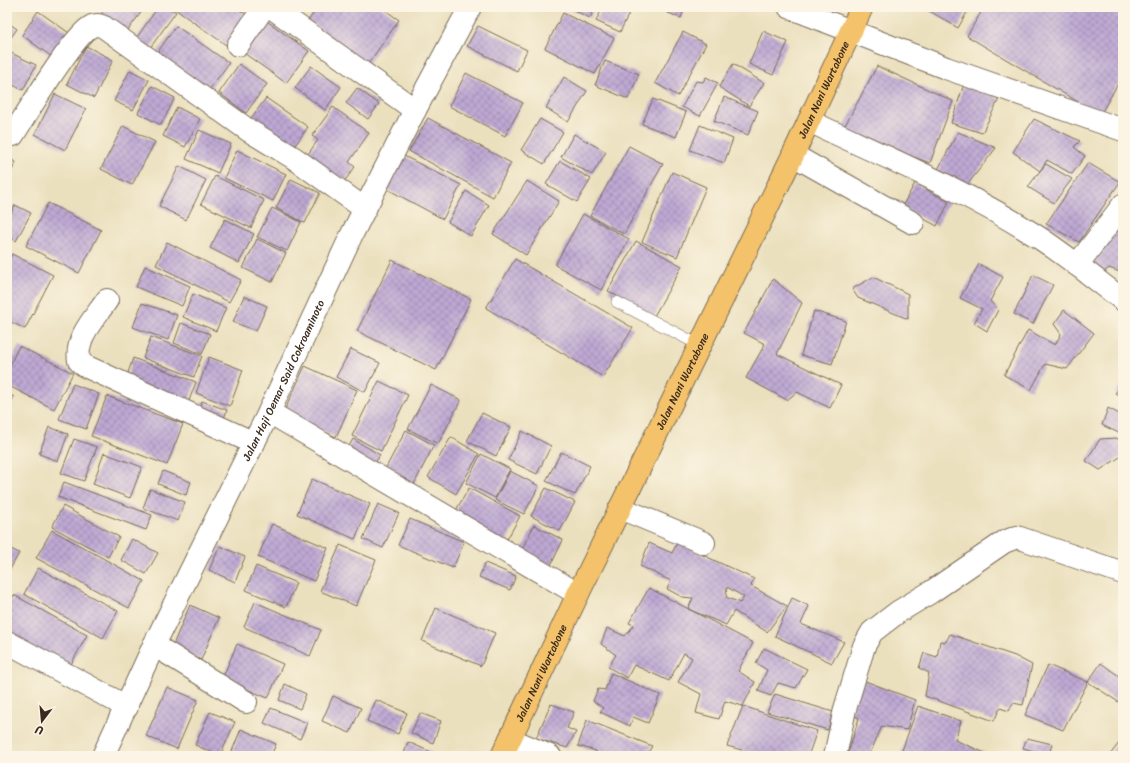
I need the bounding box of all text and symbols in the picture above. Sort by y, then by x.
street label: Jalan Nani Wartabone [793,38,855,143]
street label: Jalan Haji Oemar Said Cokroaminoto [237,296,330,465]
street label: Jalan Nani Wartabone [651,329,715,434]
street label: Jalan Nani Wartabone [510,621,573,726]
north arrow [22,701,62,741]
text: U [33,720,46,740]

